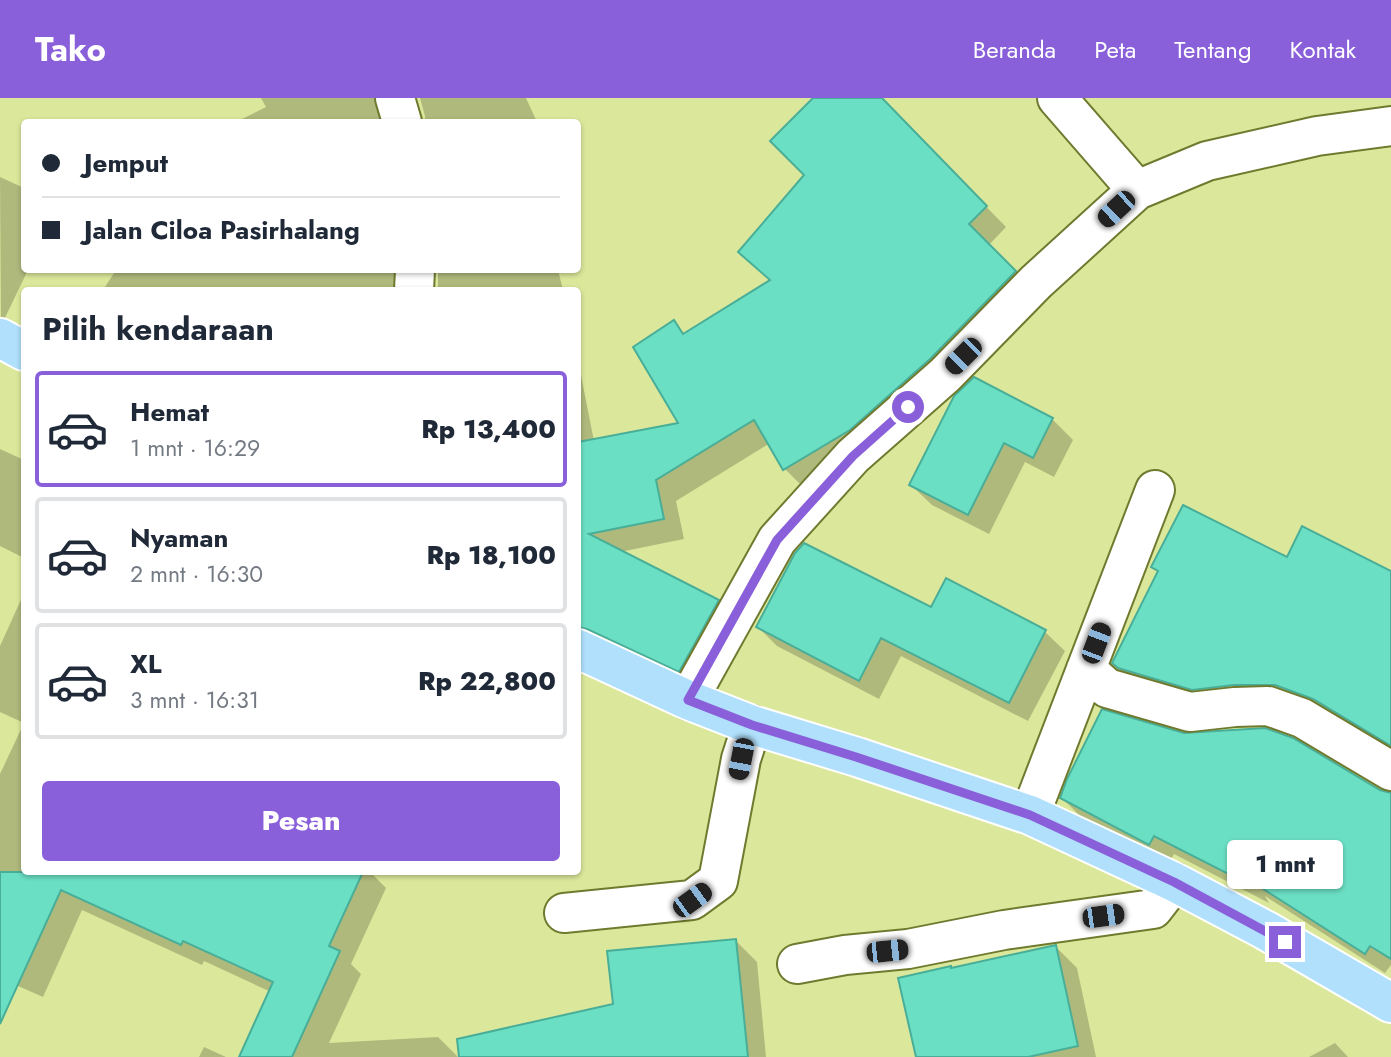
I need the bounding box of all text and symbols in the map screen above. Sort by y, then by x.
text: Tako [35,26,106,73]
text: Beranda [973,32,1056,67]
text: Peta [1094,32,1136,67]
text: Tentang [1174,32,1252,67]
text: Kontak [1290,32,1356,67]
text: Jemput [84,144,168,182]
car [1094,187,1139,231]
text: Jalan Ciloa Pasirhalang [84,211,360,249]
text: Pilih kendaraan [42,306,274,352]
car [941,334,986,378]
route start [892,391,924,423]
text: Hemat [130,393,209,431]
icon: car [46,398,109,461]
text: Rp 13,400 [421,410,556,448]
text: 1 mnt · 16:29 [130,431,260,465]
text: Nyaman [130,519,229,557]
icon: car [46,524,109,587]
text: Rp 18,100 [426,536,556,574]
text: 2 mnt · 16:30 [130,557,263,591]
car [1079,620,1114,666]
text: XL [130,645,162,683]
icon: car [46,650,109,713]
text: Rp 22,800 [418,662,556,700]
text: 3 mnt · 16:31 [130,683,259,717]
car [727,736,756,782]
button: Pesan [42,781,560,861]
callout: 1 mnt [1227,840,1343,890]
text: 1 mnt [1255,847,1315,881]
car [669,879,716,921]
car [1081,903,1126,929]
route end [1269,926,1301,958]
car [866,938,909,964]

